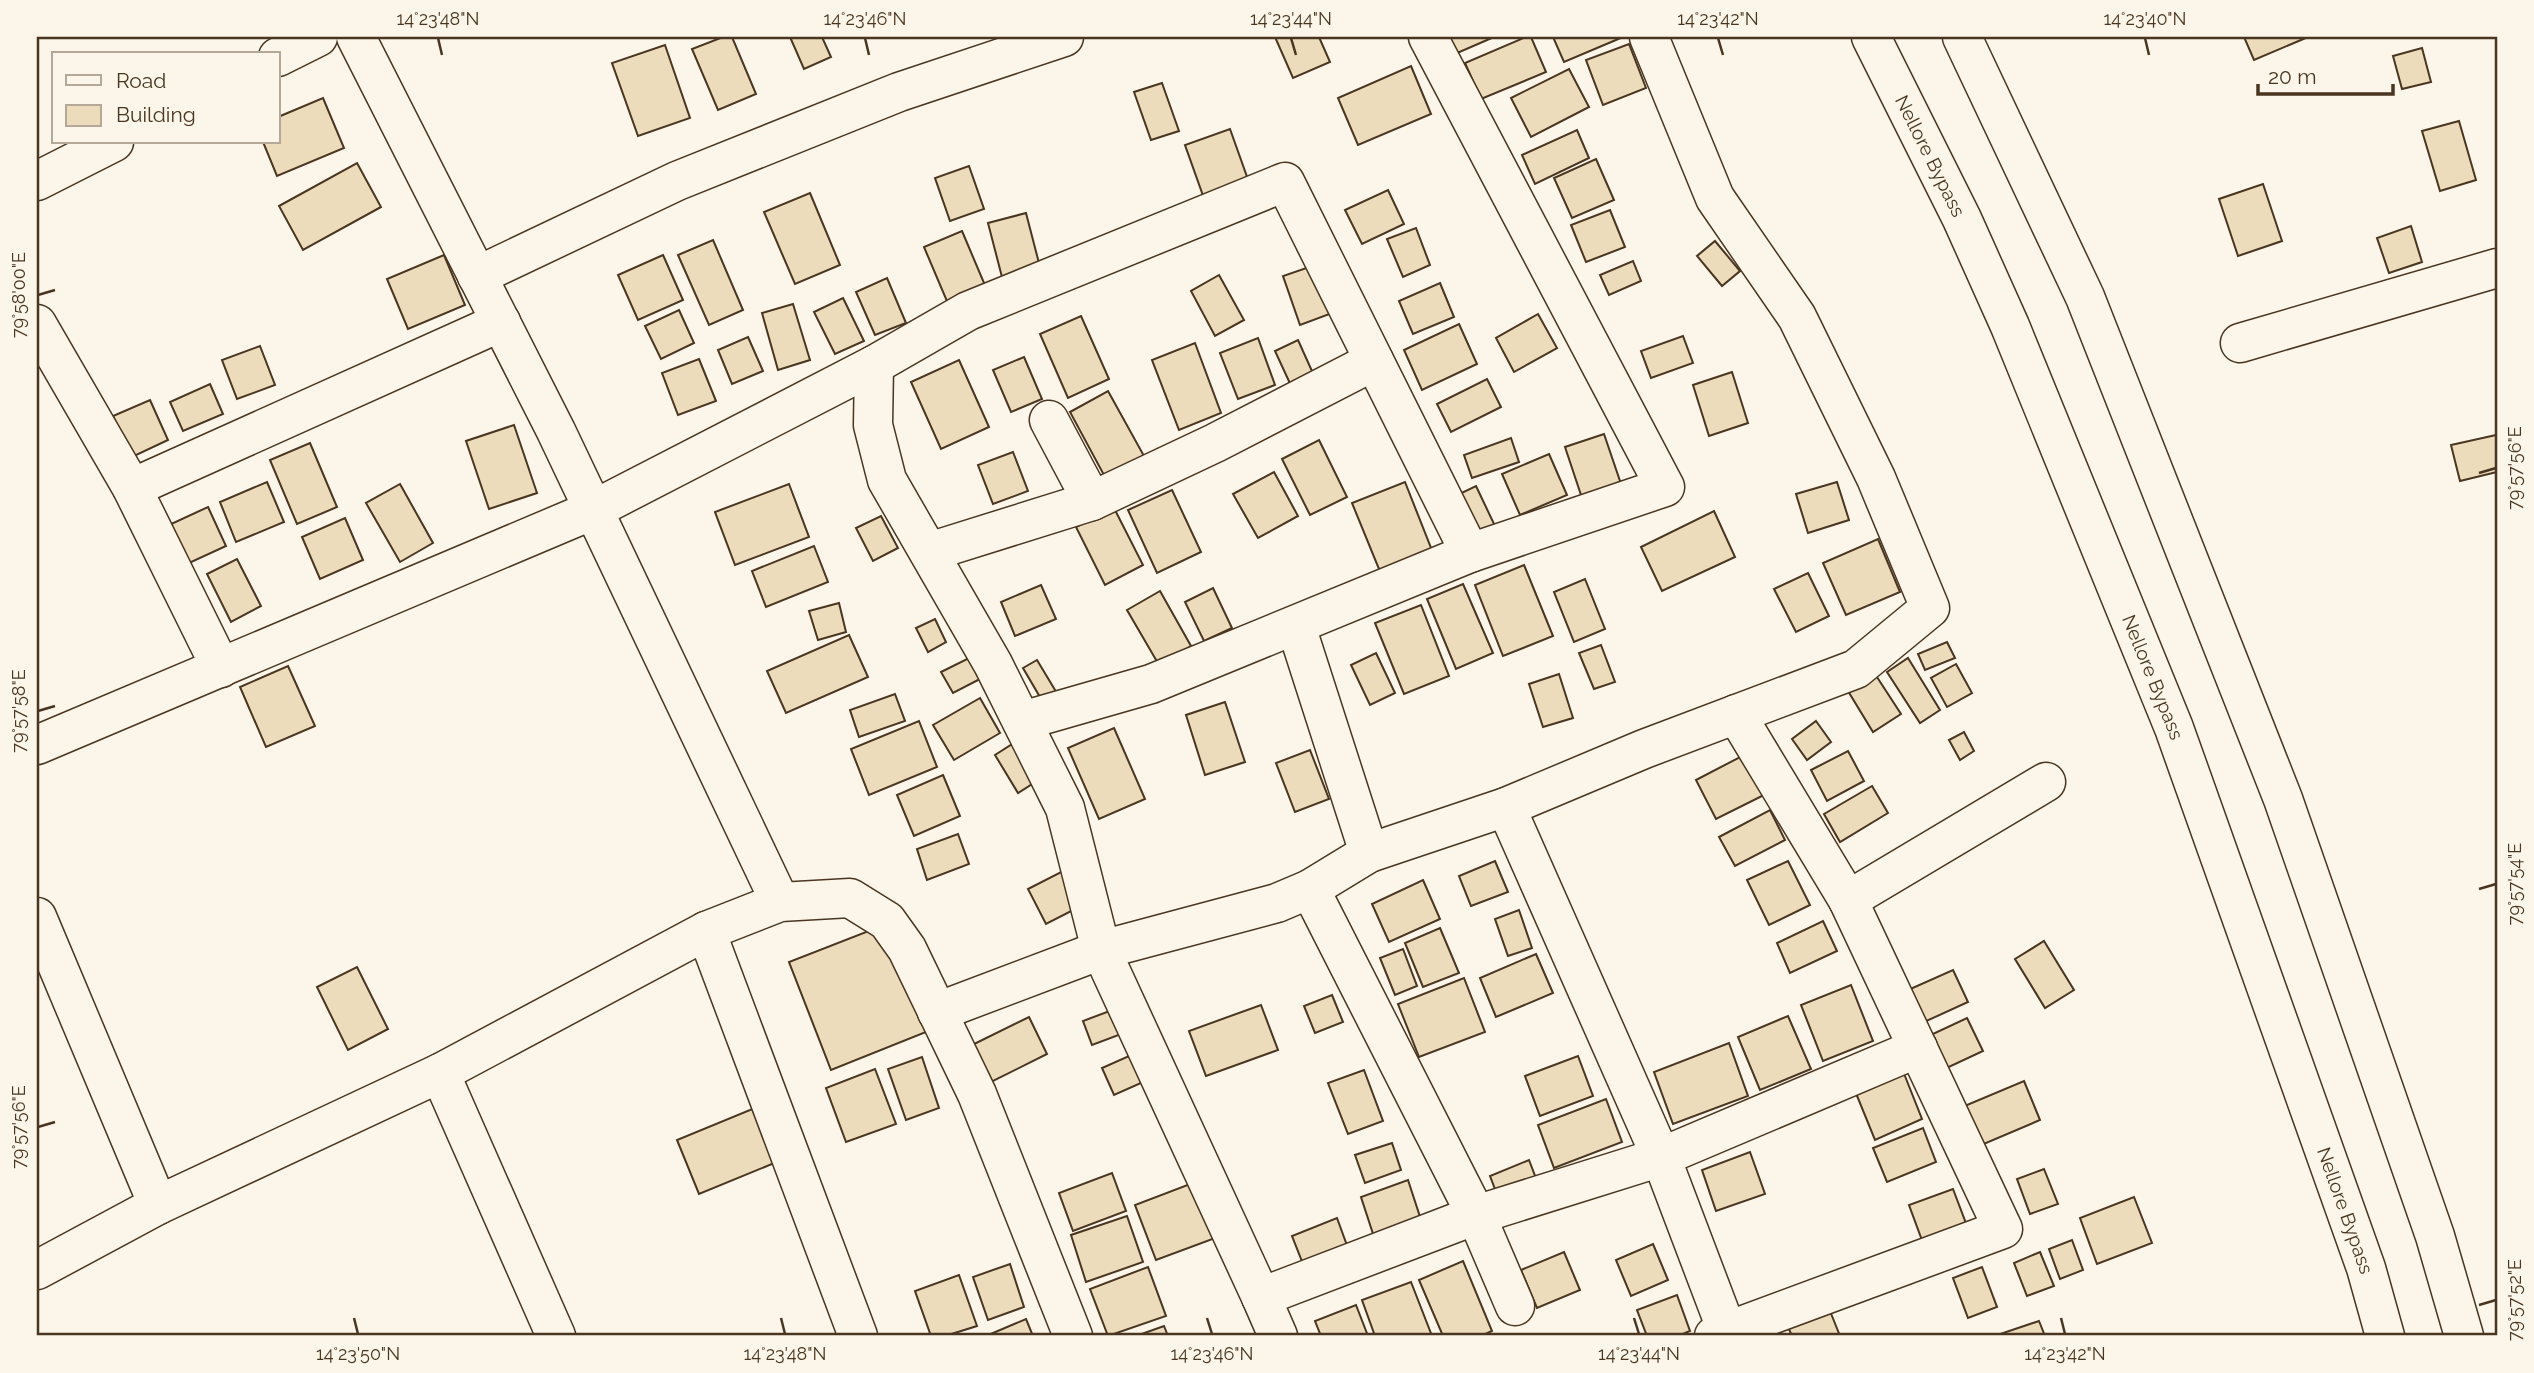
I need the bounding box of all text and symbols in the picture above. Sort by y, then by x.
text: 14°23'48"N [397,8,479,29]
text: 14°23'46"N [824,8,906,29]
text: 14°23'44"N [1250,8,1332,29]
text: 14°23'42"N [1677,8,1759,29]
text: 14°23'40"N [2103,8,2187,29]
legend [52,52,280,144]
scale bar [2258,52,2392,96]
text: 20 m [2268,64,2316,89]
text: Road [116,68,166,93]
street label: Nellore Bypass [1891,92,1970,220]
text: Building [116,102,196,127]
text: 79°58'00"E [8,252,29,338]
text: 79°57'56"E [2504,426,2525,510]
street label: Nellore Bypass [2118,611,2188,743]
text: 79°57'58"E [8,669,29,753]
text: 79°57'54"E [2504,843,2525,925]
text: 79°57'56"E [8,1085,29,1169]
street label: Nellore Bypass [2313,1144,2378,1276]
text: 79°57'52"E [2504,1259,2525,1341]
text: 14°23'50"N [316,1343,400,1364]
text: 14°23'48"N [744,1343,826,1364]
text: 14°23'46"N [1171,1343,1253,1364]
text: 14°23'44"N [1598,1343,1680,1364]
text: 14°23'42"N [2024,1343,2106,1364]

